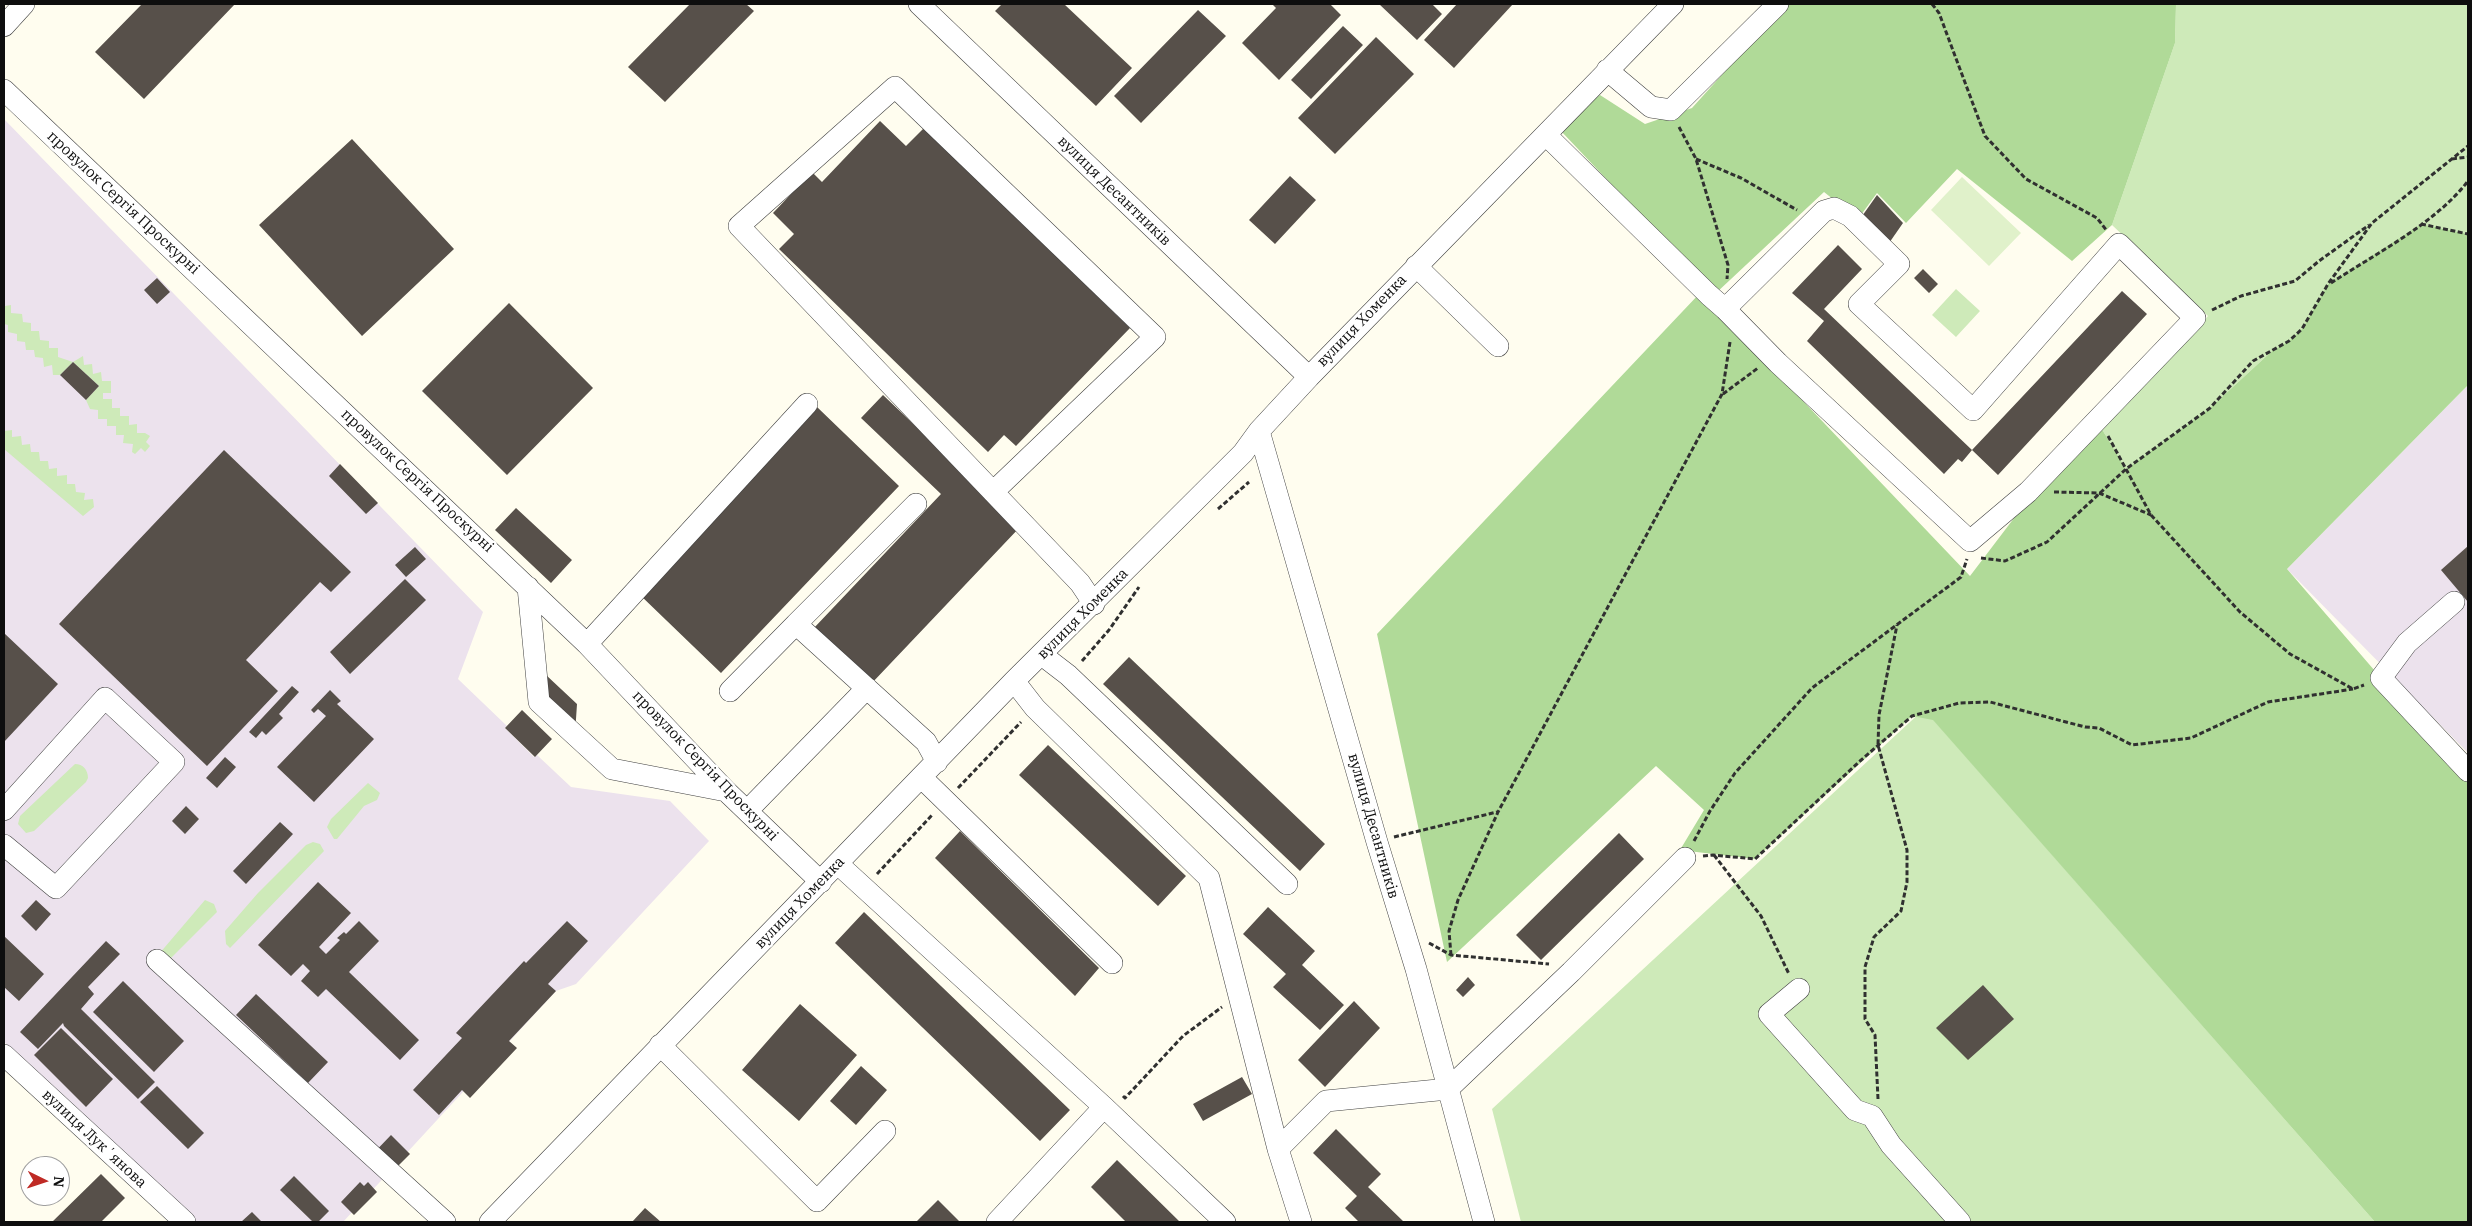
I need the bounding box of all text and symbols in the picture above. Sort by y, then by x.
street label: провулок Сергія Проскурні [43,127,203,279]
street label: вулиця Десантників [1054,132,1174,250]
street label: вулиця Хоменка [1313,271,1411,371]
street label: провулок Сергія Проскурні [337,405,497,557]
street label: вулиця Хоменка [1034,565,1132,663]
street label: провулок Сергія Проскурні [628,687,782,845]
street label: вулиця Десантників [1344,751,1402,901]
street label: вулиця Хоменка [751,853,849,953]
street label: вулиця Лукʼянова [38,1086,150,1192]
north arrow [20,1156,70,1206]
text: N [50,1176,68,1188]

